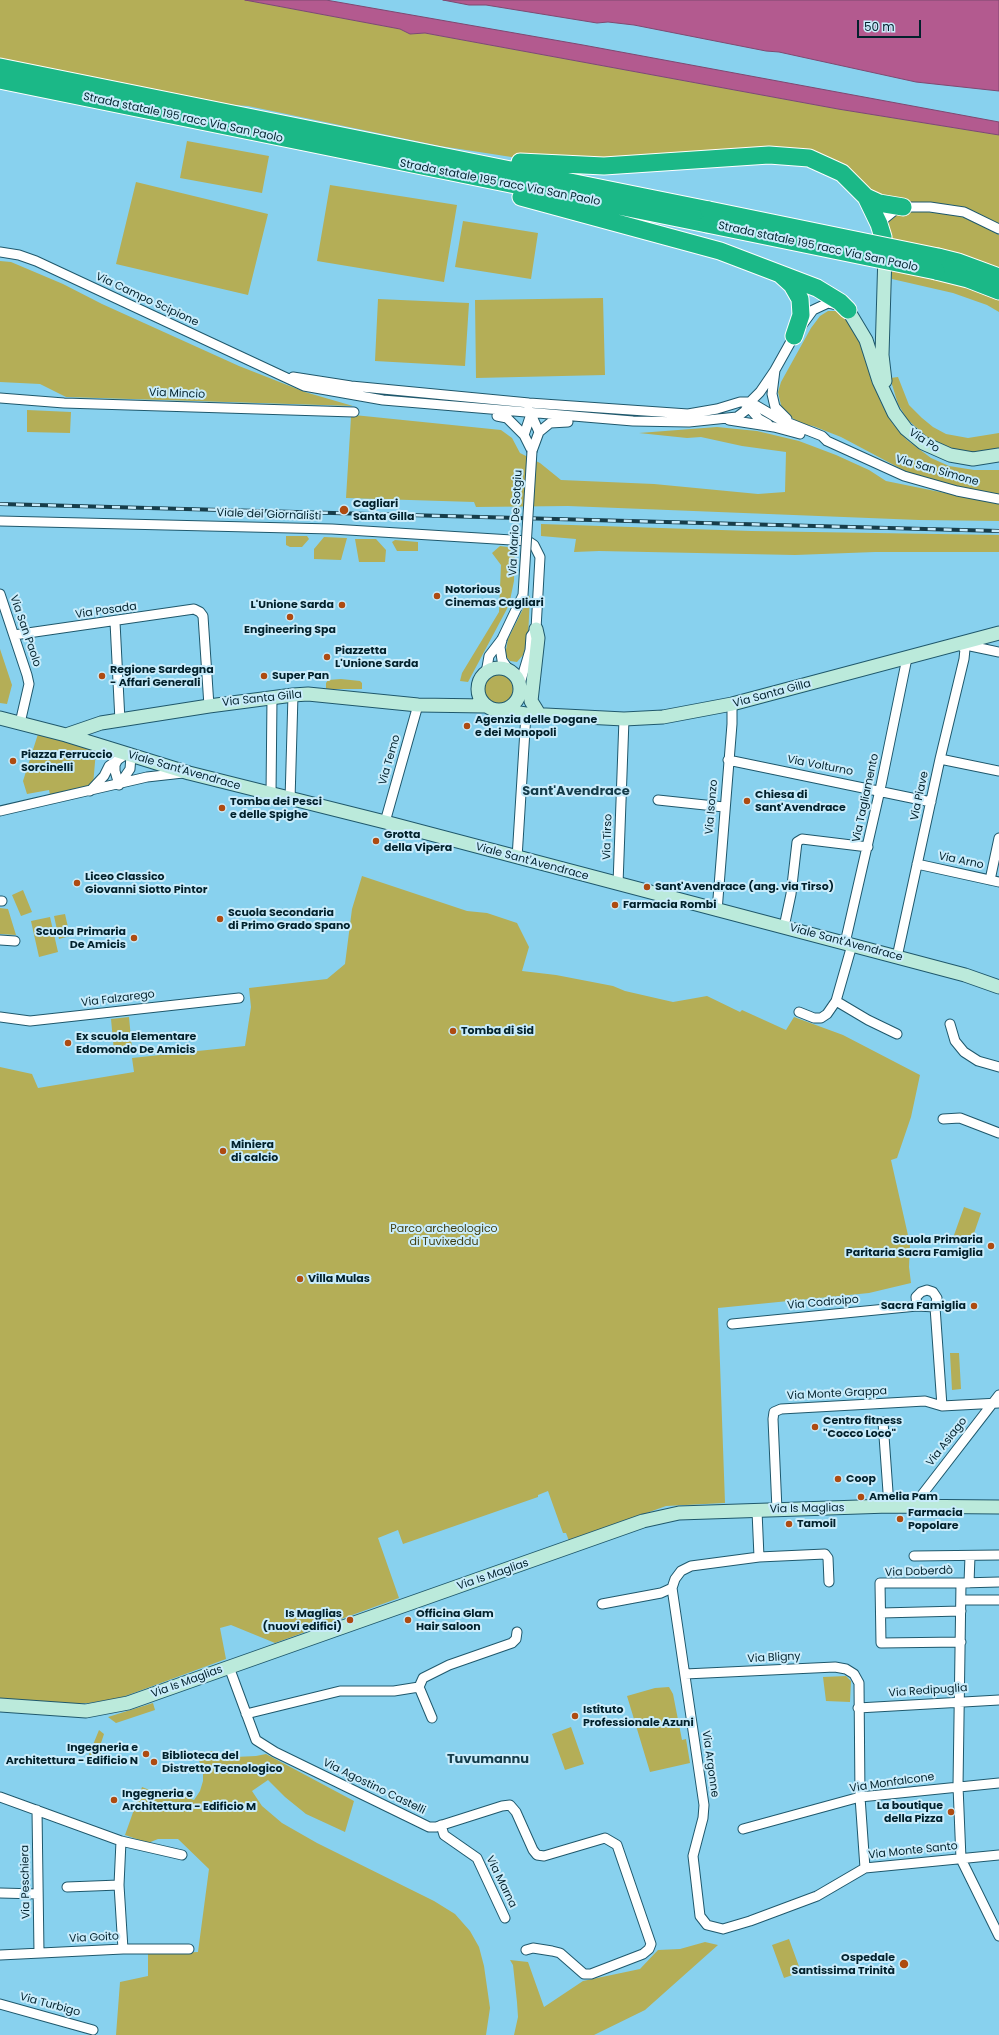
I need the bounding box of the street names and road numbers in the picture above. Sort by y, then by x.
street label: Strada statale 195 racc Via San Paolo [82,90,284,146]
street label: Strada statale 195 racc Via San Paolo [399,157,601,209]
street label: Strada statale 195 racc Via San Paolo [717,219,919,275]
street label: Via Campo Scipione [93,270,201,330]
street label: Via Mincio [149,386,205,402]
street label: Via Po [906,426,942,456]
street label: Via San Simone [894,453,980,489]
street label: Via Mario De Sotgiu [507,470,525,576]
street label: Viale dei Giornalisti [216,507,322,523]
street label: Via San Paolo [7,593,43,669]
street label: Via Posada [74,600,138,622]
street label: Via Santa Gilla [732,677,812,711]
street label: Via Santa Gilla [222,688,302,710]
street label: Via Temo [377,733,403,787]
street label: Viale Sant'Avendrace [126,749,242,793]
street label: Via Tagliamento [850,752,882,844]
street label: Via Volturno [786,753,854,779]
street label: Via Piave [908,770,932,822]
street label: Via Isonzo [703,779,721,835]
street label: Via Tirso [601,814,615,860]
street label: Viale Sant'Avendrace [474,841,590,883]
street label: Via Arno [937,850,985,872]
street label: Viale Sant'Avendrace [788,922,904,964]
street label: Via Falzarego [80,988,156,1010]
street label: Via Codroipo [787,1293,859,1313]
street label: Via Monte Grappa [787,1385,887,1403]
street label: Via Asiago [924,1415,970,1469]
street label: Via Is Maglias [769,1502,845,1516]
street label: Via Is Maglias [455,1557,531,1593]
street label: Via Doberdò [885,1564,953,1580]
street label: Via Bligny [747,1650,801,1666]
street label: Via Is Maglias [150,1663,224,1701]
street label: Via Redipuglia [888,1682,968,1700]
street label: Via Argonne [699,1730,721,1798]
street label: Via Agostino Castelli [321,1756,427,1818]
street label: Via Monfalcone [849,1771,935,1795]
street label: Via Monte Santo [868,1840,958,1862]
street label: Via Peschiera [19,1845,33,1919]
street label: Via Marna [483,1854,519,1910]
street label: Via Goito [69,1930,119,1946]
street label: Via Turbigo [18,1991,82,2019]

